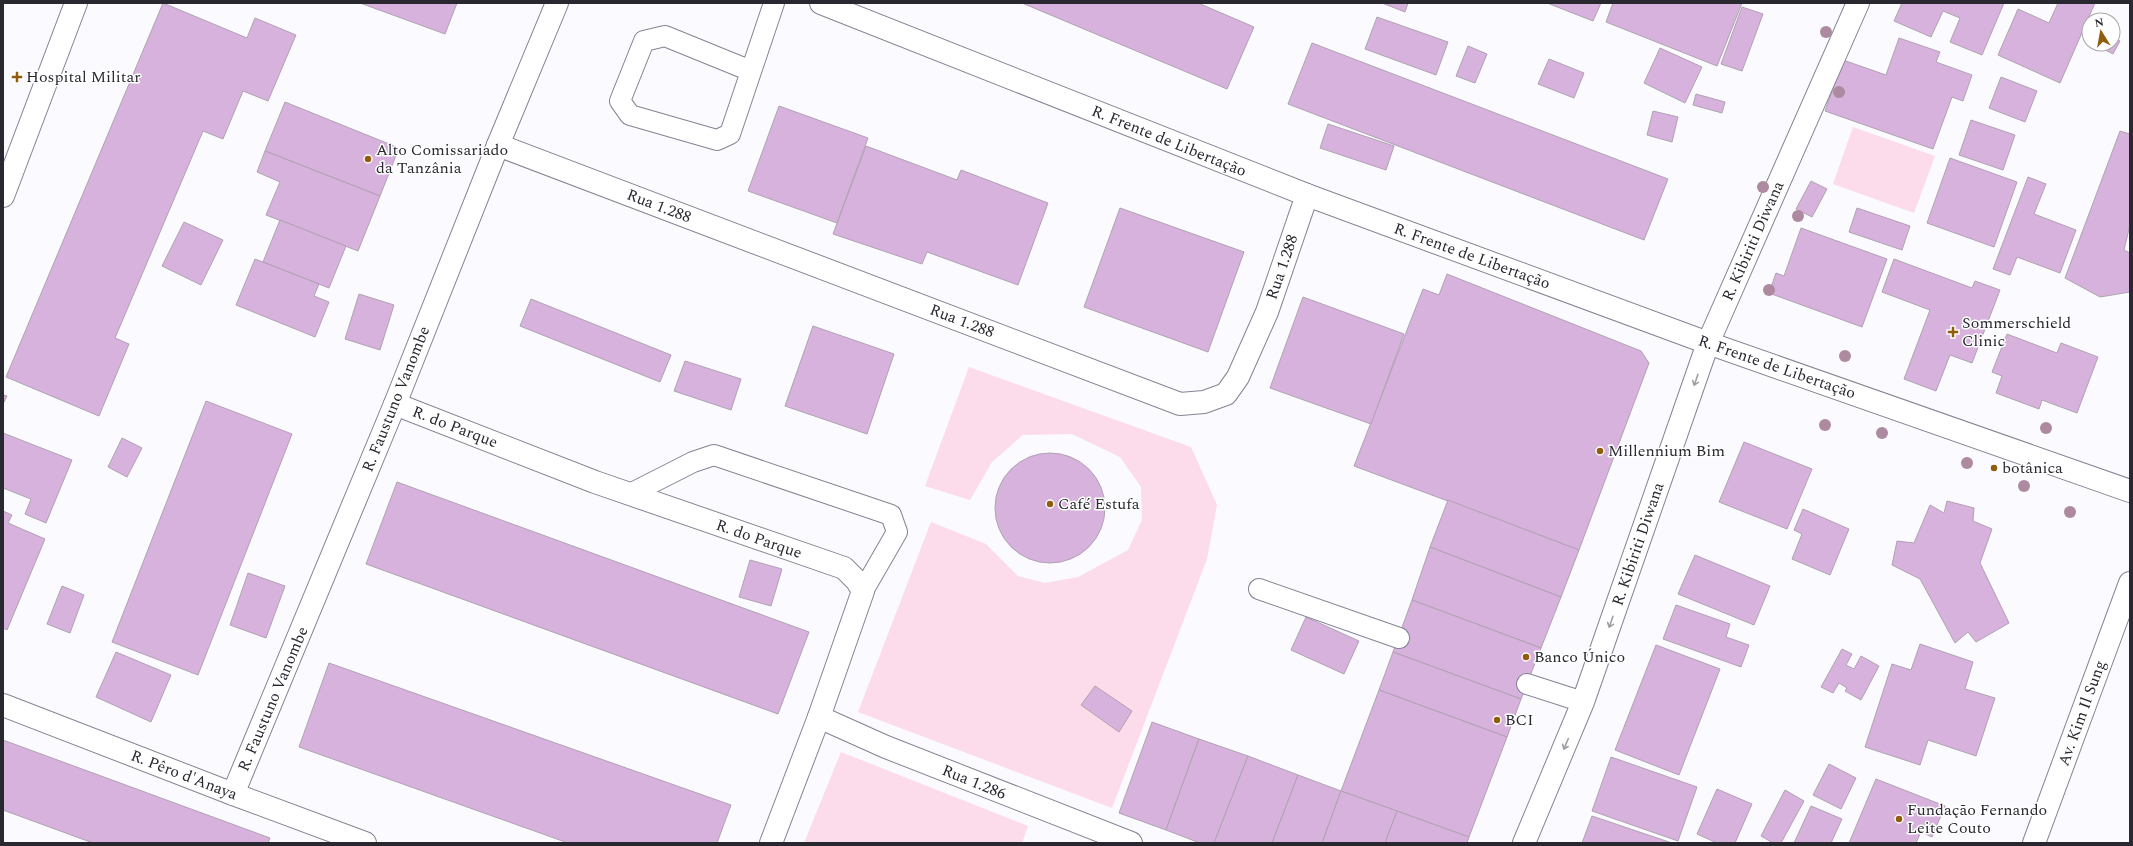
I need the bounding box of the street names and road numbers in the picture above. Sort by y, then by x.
street label: R. Frente de Libertação [1088,99,1250,183]
street label: R. Kibiriti Diwana [1716,177,1790,305]
street label: Rua 1.288 [623,183,695,229]
street label: R. Frente de Libertação [1390,216,1554,296]
street label: Rua 1.288 [1260,231,1304,303]
street label: Rua 1.288 [926,298,998,344]
street label: R. Faustuno Vanombe [356,322,436,476]
street label: R. Frente de Libertação [1695,329,1859,405]
street label: R. do Parque [409,400,501,454]
street label: R. Kibiriti Diwana [1606,479,1670,609]
street label: R. do Parque [713,513,805,565]
street label: R. Faustuno Vanombe [232,623,314,775]
street label: Av. Kim Il Sung [2052,657,2112,769]
street label: R. Pêro d'Anaya [127,744,241,806]
street label: Rua 1.286 [938,758,1010,806]

